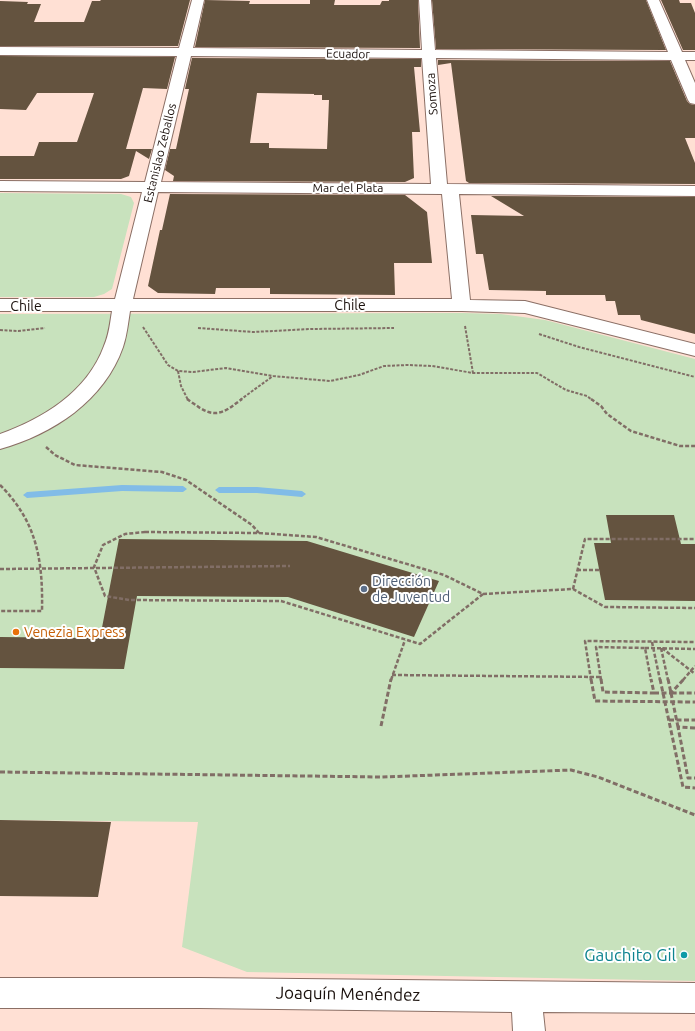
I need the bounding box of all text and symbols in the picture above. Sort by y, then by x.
street label: Ecuador [326,46,370,62]
street label: Somoza [423,72,441,116]
street label: Estanislao Zeballos [141,102,179,204]
street label: Mar del Plata [313,181,383,195]
street label: Chile [334,297,366,313]
street label: Chile [10,298,42,314]
place label: Dirección de Juventud [372,573,450,606]
marker: Dirección de Juventud [359,584,369,594]
place label: Venezia Express [24,624,125,640]
marker: Venezia Express [11,627,21,637]
place label: Gauchito Gil [584,945,676,965]
marker: Gauchito Gil [679,950,689,960]
street label: Joaquín Menéndez [276,983,420,1005]

